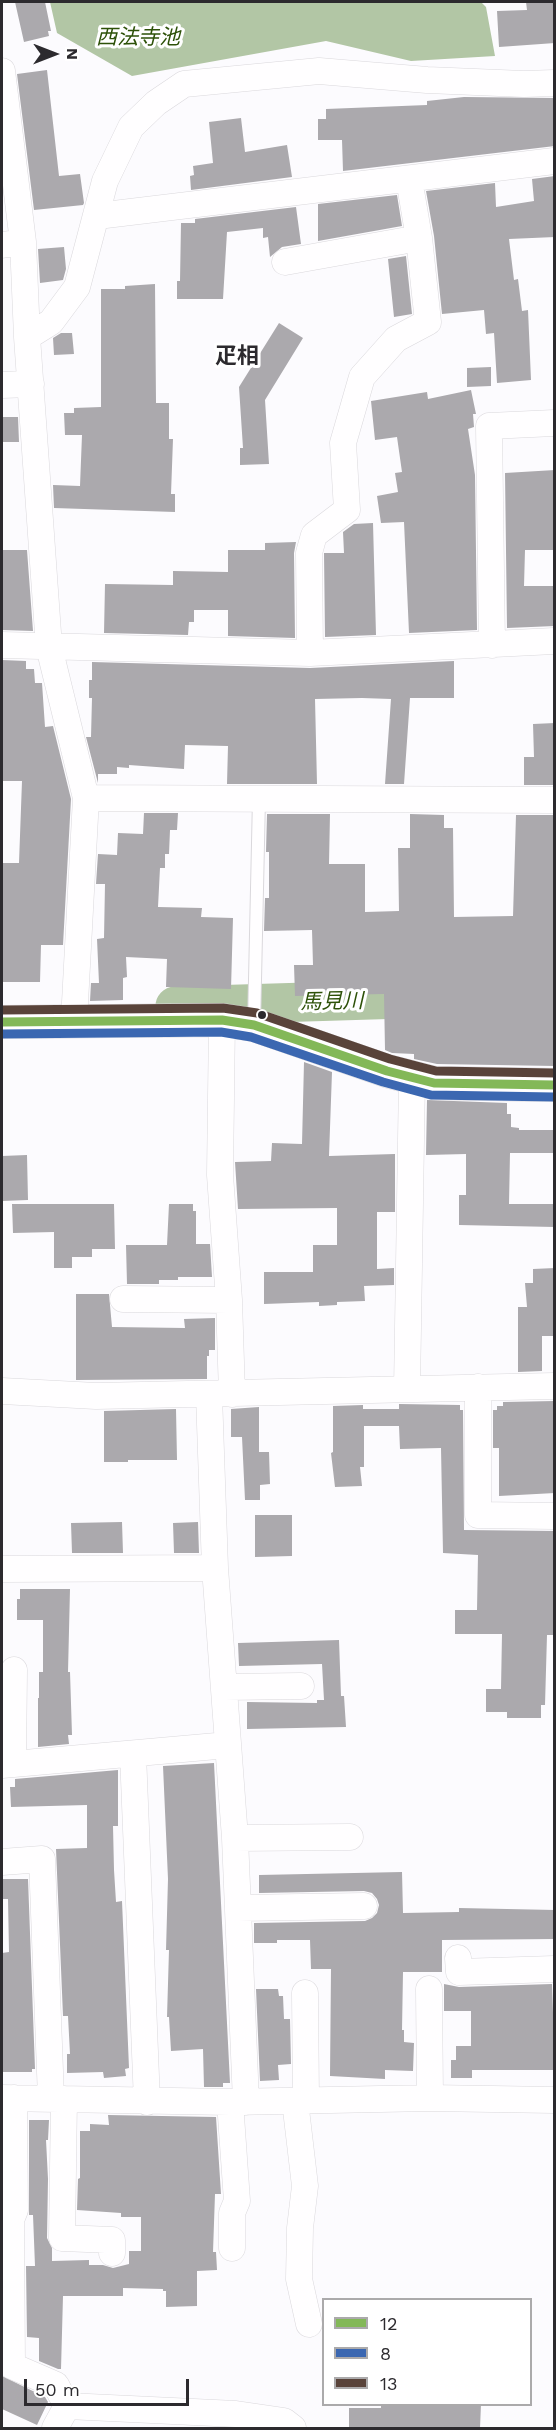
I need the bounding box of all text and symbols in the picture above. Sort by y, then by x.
north arrow [24,24,84,84]
water label: 西法寺池 [96,25,180,51]
text: N [63,48,82,60]
district label: 疋相 [215,344,259,370]
water label: 馬見川 [300,989,364,1015]
unlabelled marker [256,1009,268,1021]
legend [322,2298,532,2406]
text: 12 [380,2313,398,2334]
text: 8 [380,2343,391,2364]
scale bar [27,2367,192,2405]
text: 13 [380,2373,398,2394]
text: 50 m [35,2379,80,2400]

